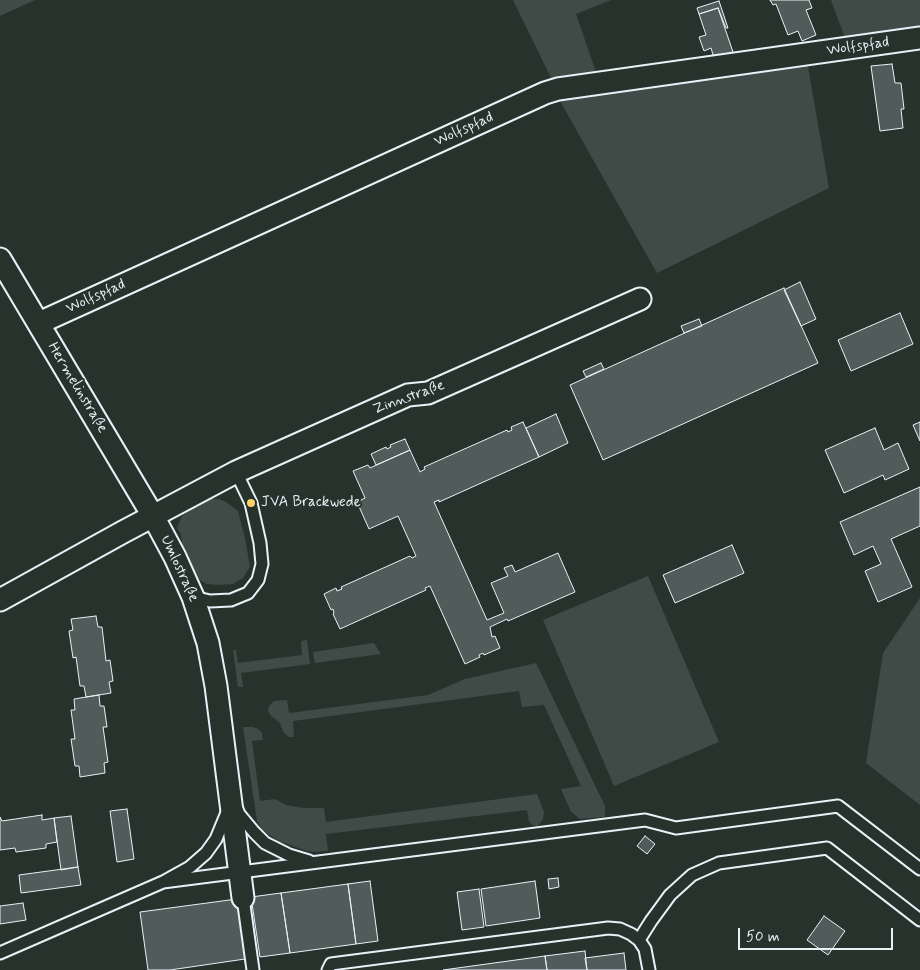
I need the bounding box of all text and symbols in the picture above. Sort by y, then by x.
street label: Wolfspfad [826,34,890,60]
street label: Wolfspfad [432,109,496,151]
street label: Wolfspfad [64,276,128,318]
street label: Hermelinstraße [43,339,111,437]
street label: Zinnstraße [371,377,447,419]
place label: JVA Brackwede [261,494,361,512]
marker: JVA Brackwede [245,497,257,509]
street label: Umlostraße [156,533,202,605]
scale bar [740,918,895,950]
text: 50 m [746,927,780,947]

